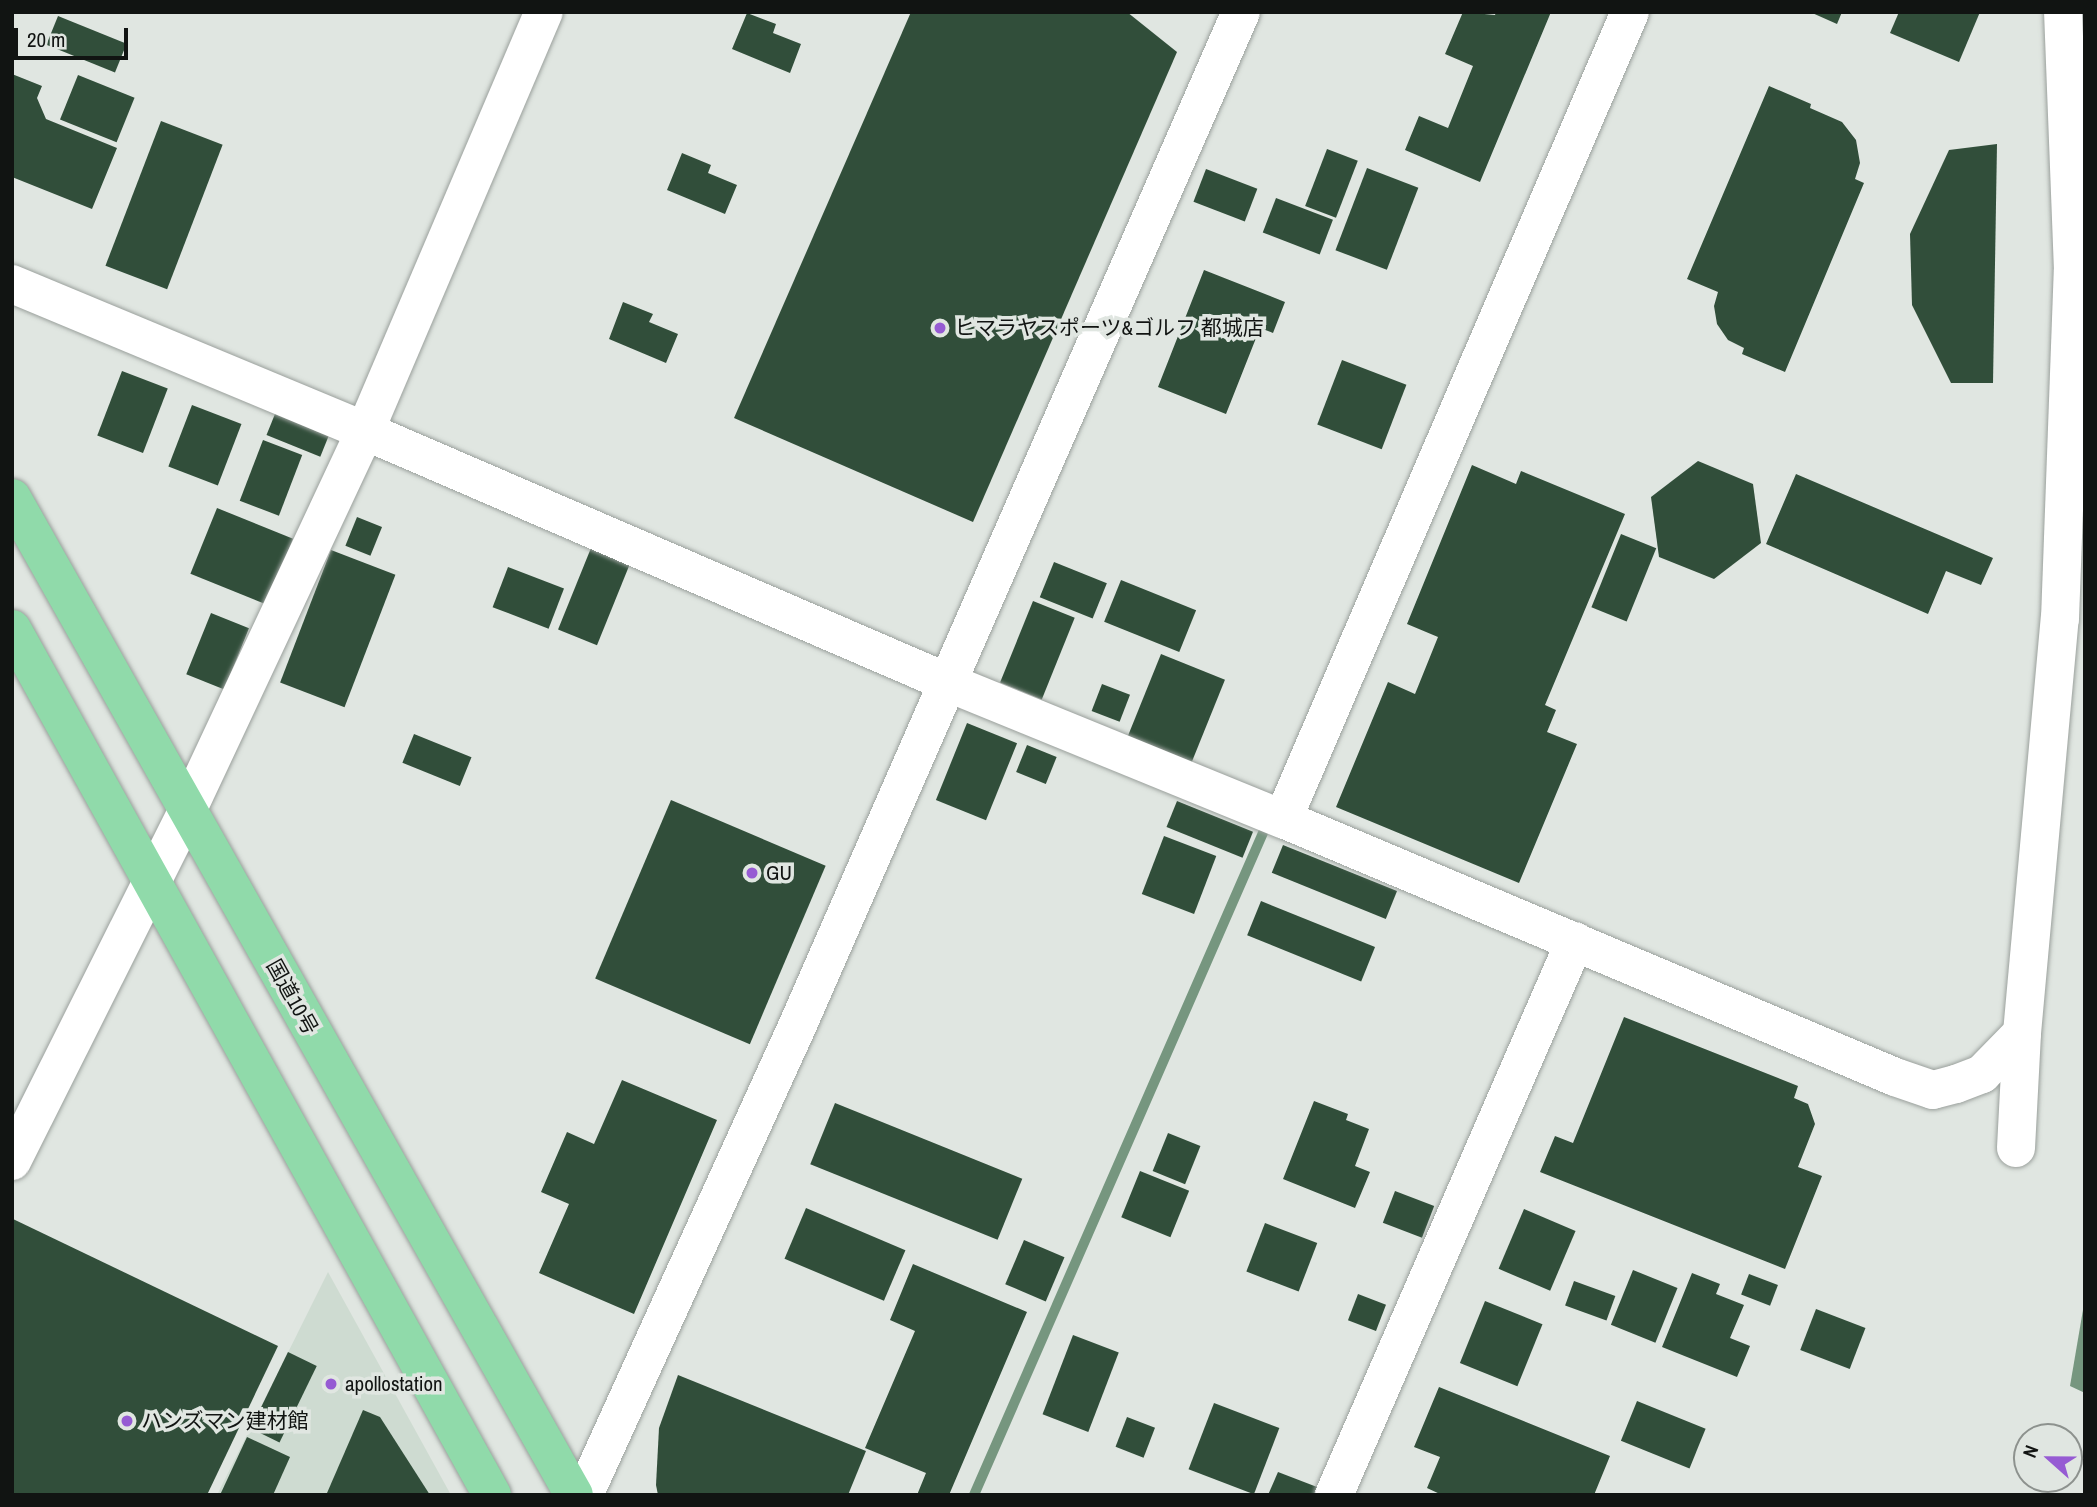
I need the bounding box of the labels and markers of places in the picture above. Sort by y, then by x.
place label: ヒマラヤスポーツ&ゴルフ 都城店 [954,315,1264,341]
marker: ヒマラヤスポーツ&ゴルフ 都城店 [932,320,948,336]
place label: GU [766,860,792,886]
marker: GU [744,865,760,881]
place label: apollostation [345,1371,443,1397]
marker: apollostation [323,1376,339,1392]
place label: ハンズマン建材館 [141,1408,309,1434]
marker: ハンズマン建材館 [119,1413,135,1429]

